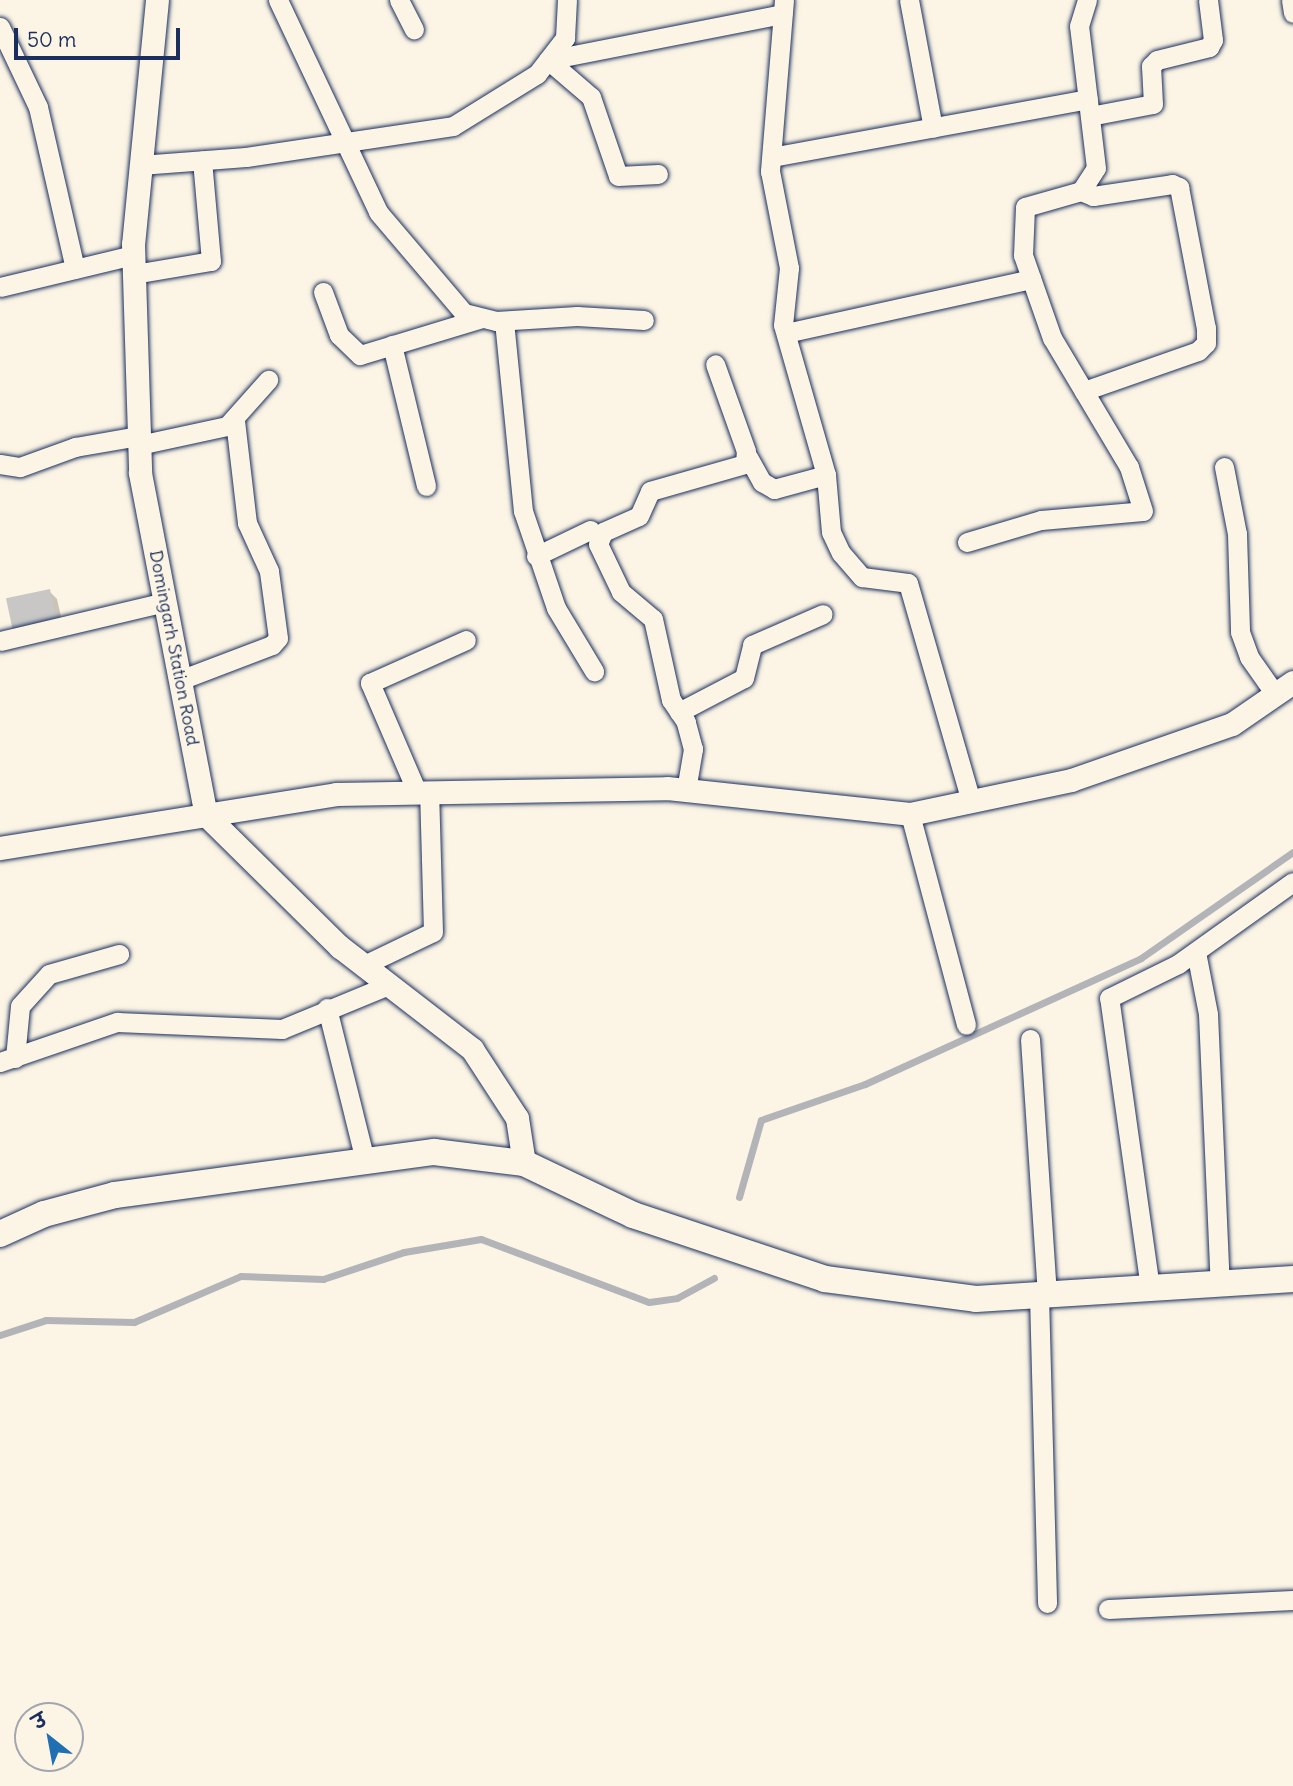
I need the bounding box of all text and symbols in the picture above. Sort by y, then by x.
scale bar [18,14,184,58]
text: 50 m [27,26,76,53]
street label: Domingarh Station Road [144,548,204,748]
north arrow [14,1702,84,1772]
text: उ [28,1707,51,1734]

